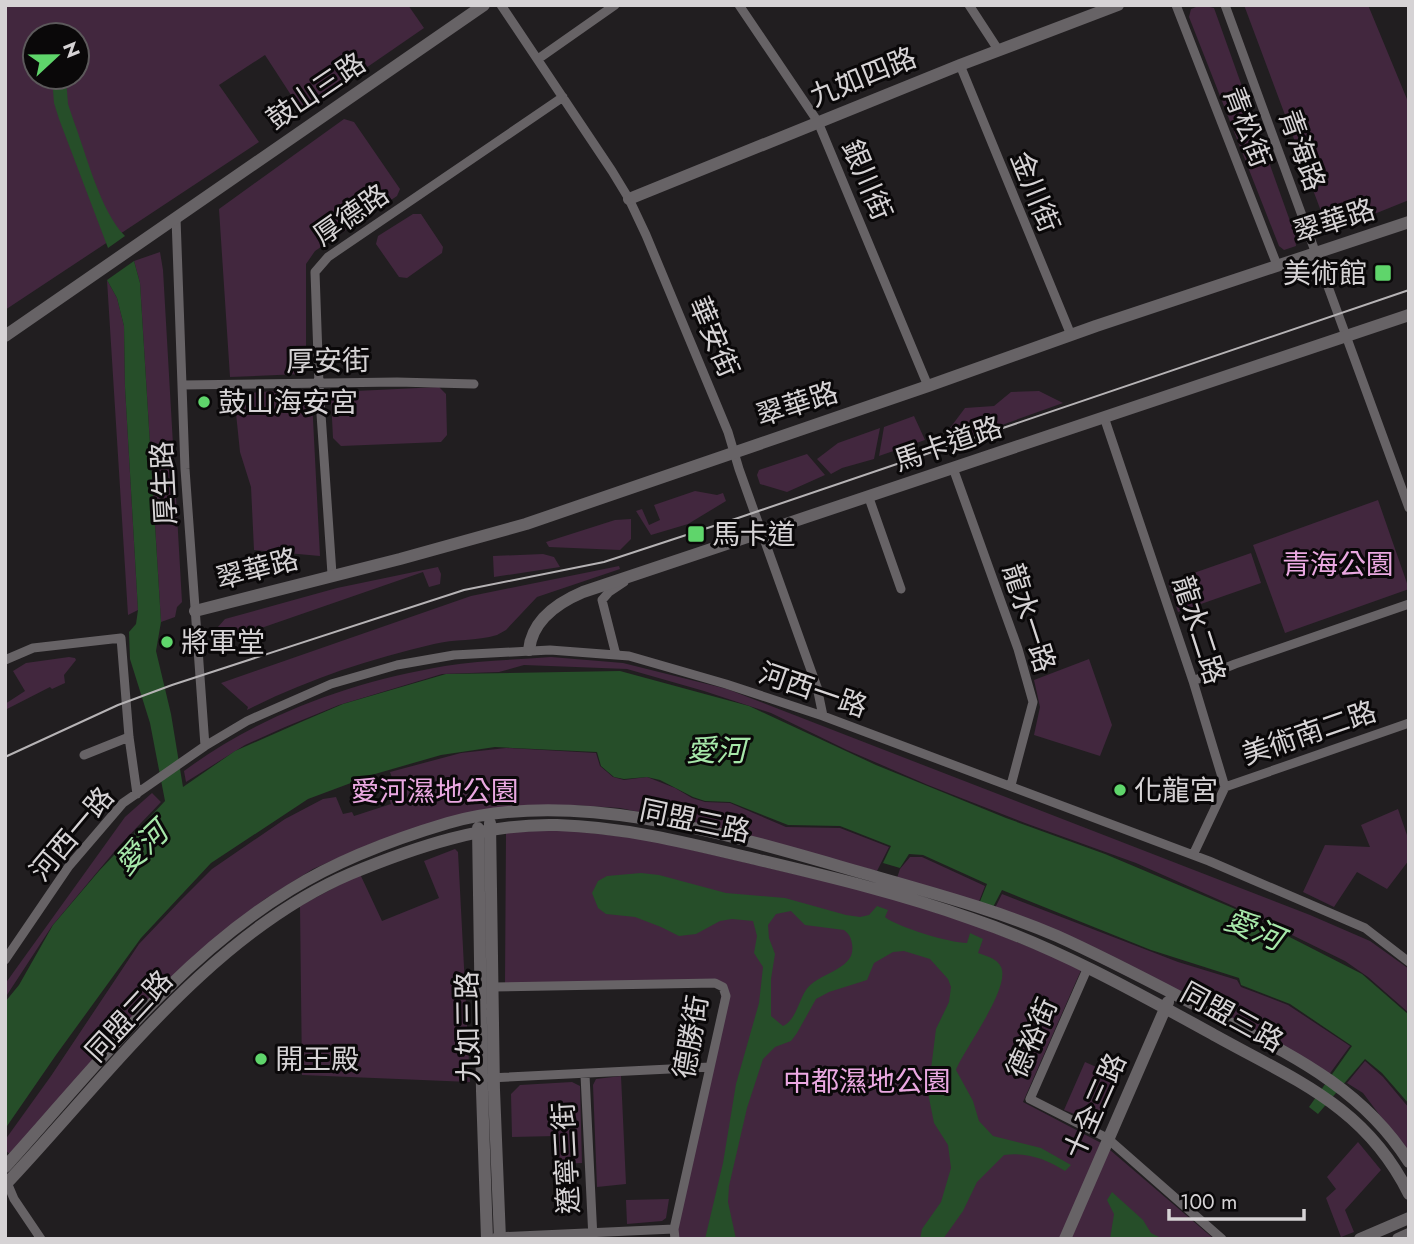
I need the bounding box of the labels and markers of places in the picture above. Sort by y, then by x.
place label: 美術館 [1283,253,1367,294]
marker: 美術館 [1373,263,1393,283]
place label: 鼓山海安宮 [218,382,358,423]
marker: 鼓山海安宮 [196,394,212,410]
place label: 馬卡道 [712,514,796,555]
marker: 馬卡道 [686,524,706,544]
place label: 將軍堂 [181,622,265,663]
marker: 將軍堂 [159,634,175,650]
place label: 化龍宮 [1134,770,1218,811]
marker: 化龍宮 [1112,782,1128,798]
place label: 開王殿 [275,1039,359,1080]
marker: 開王殿 [253,1051,269,1067]

